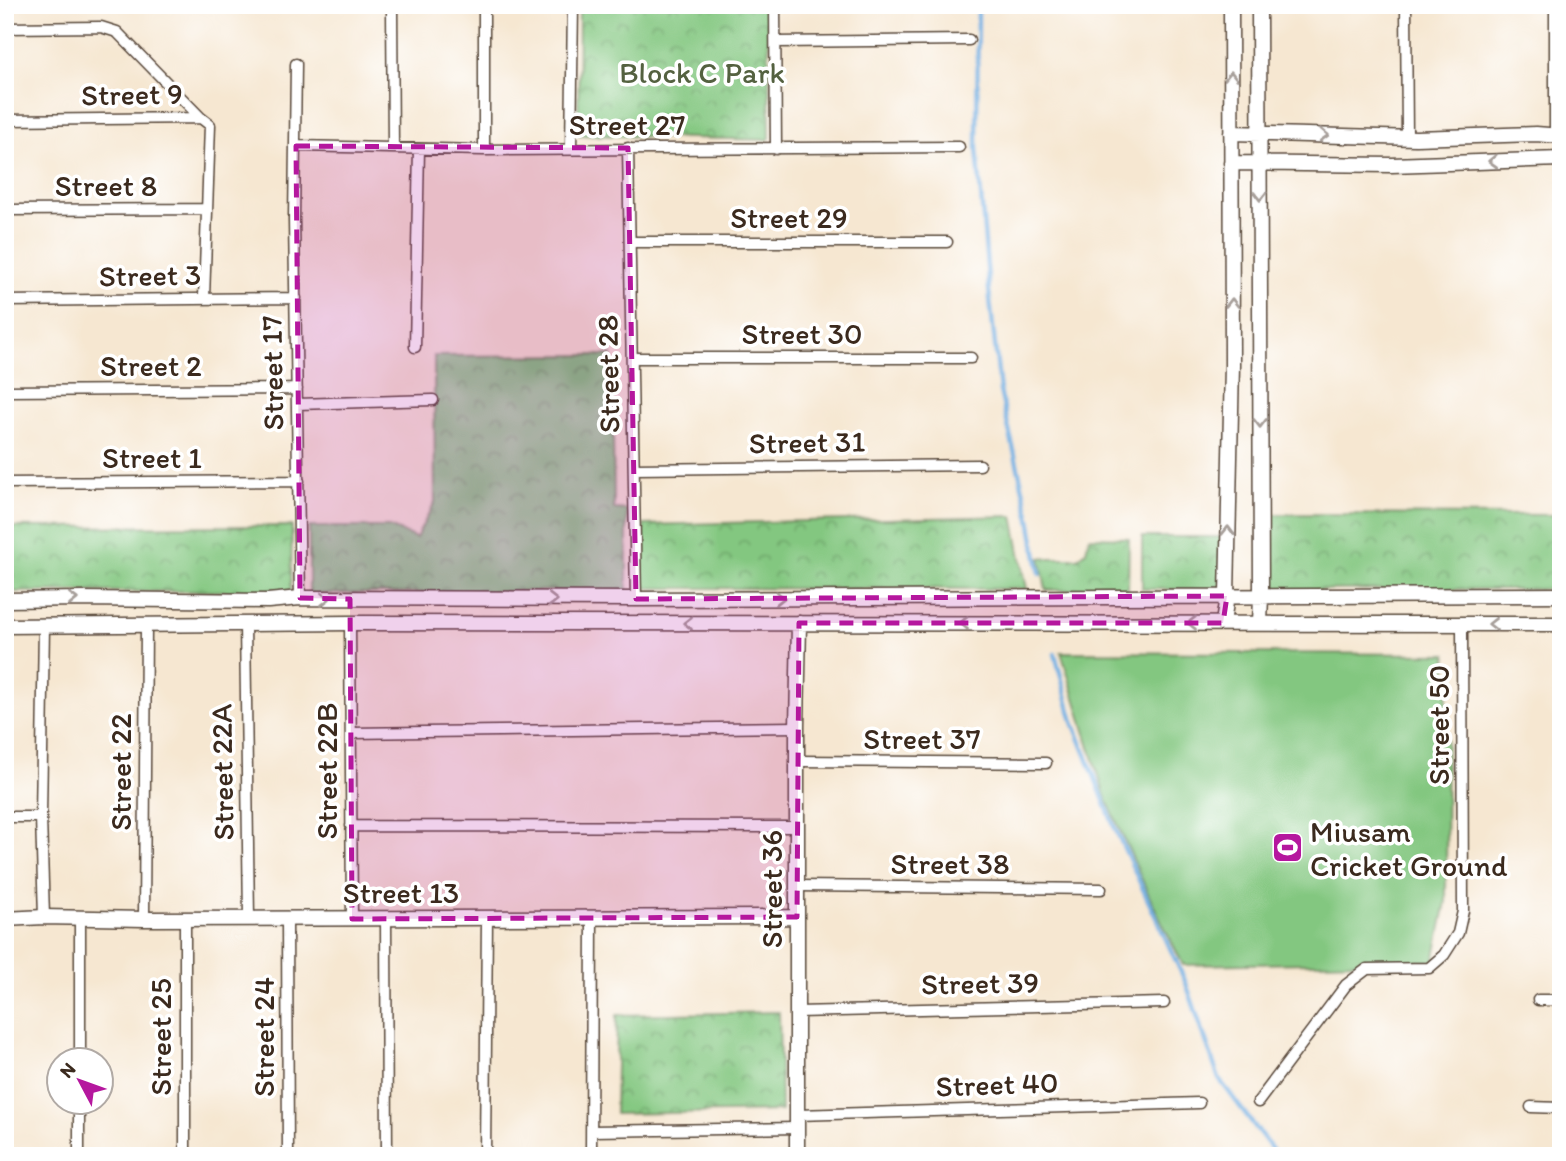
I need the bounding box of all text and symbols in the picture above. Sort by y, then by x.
park label: Block C Park [619,54,785,91]
one-way arrow [1223,70,1239,81]
street label: Street 9 [81,75,183,113]
street label: Street 27 [569,106,685,143]
one-way arrow [1319,128,1330,143]
one-way arrow [1487,153,1498,168]
street label: Street 8 [55,167,157,204]
one-way arrow [1252,191,1268,202]
street label: Street 29 [730,199,848,236]
street label: Street 3 [98,256,202,294]
one-way arrow [1224,298,1240,308]
street label: Street 17 [252,315,291,431]
street label: Street 28 [588,315,628,433]
street label: Street 30 [742,315,862,352]
street label: Street 2 [100,347,202,384]
one-way arrow [1252,419,1268,429]
street label: Street 31 [749,422,866,462]
street label: Street 1 [102,439,202,476]
one-way arrow [1220,525,1236,536]
one-way arrow [776,590,786,606]
one-way arrow [69,591,79,607]
one-way arrow [320,591,331,606]
one-way arrow [548,592,559,608]
one-way arrow [682,615,692,631]
one-way arrow [958,615,969,631]
one-way arrow [1186,615,1196,631]
one-way arrow [1487,616,1497,632]
street label: Street 50 [1420,665,1457,785]
street label: Street 22A [202,703,242,841]
street label: Street 22B [308,703,345,839]
street label: Street 22 [102,713,139,831]
street label: Street 37 [863,720,981,757]
place label: Miusam Cricket Ground [1310,813,1508,884]
street label: Street 36 [753,830,790,948]
sports icon: Miusam Cricket Ground [1270,831,1304,865]
street label: Street 38 [891,845,1009,882]
street label: Street 13 [343,874,459,911]
street label: Street 39 [921,963,1039,1003]
street label: Street 24 [245,977,282,1097]
street label: Street 25 [142,978,179,1096]
north arrow [46,1046,116,1116]
text: N [55,1058,80,1083]
street label: Street 40 [935,1063,1059,1105]

